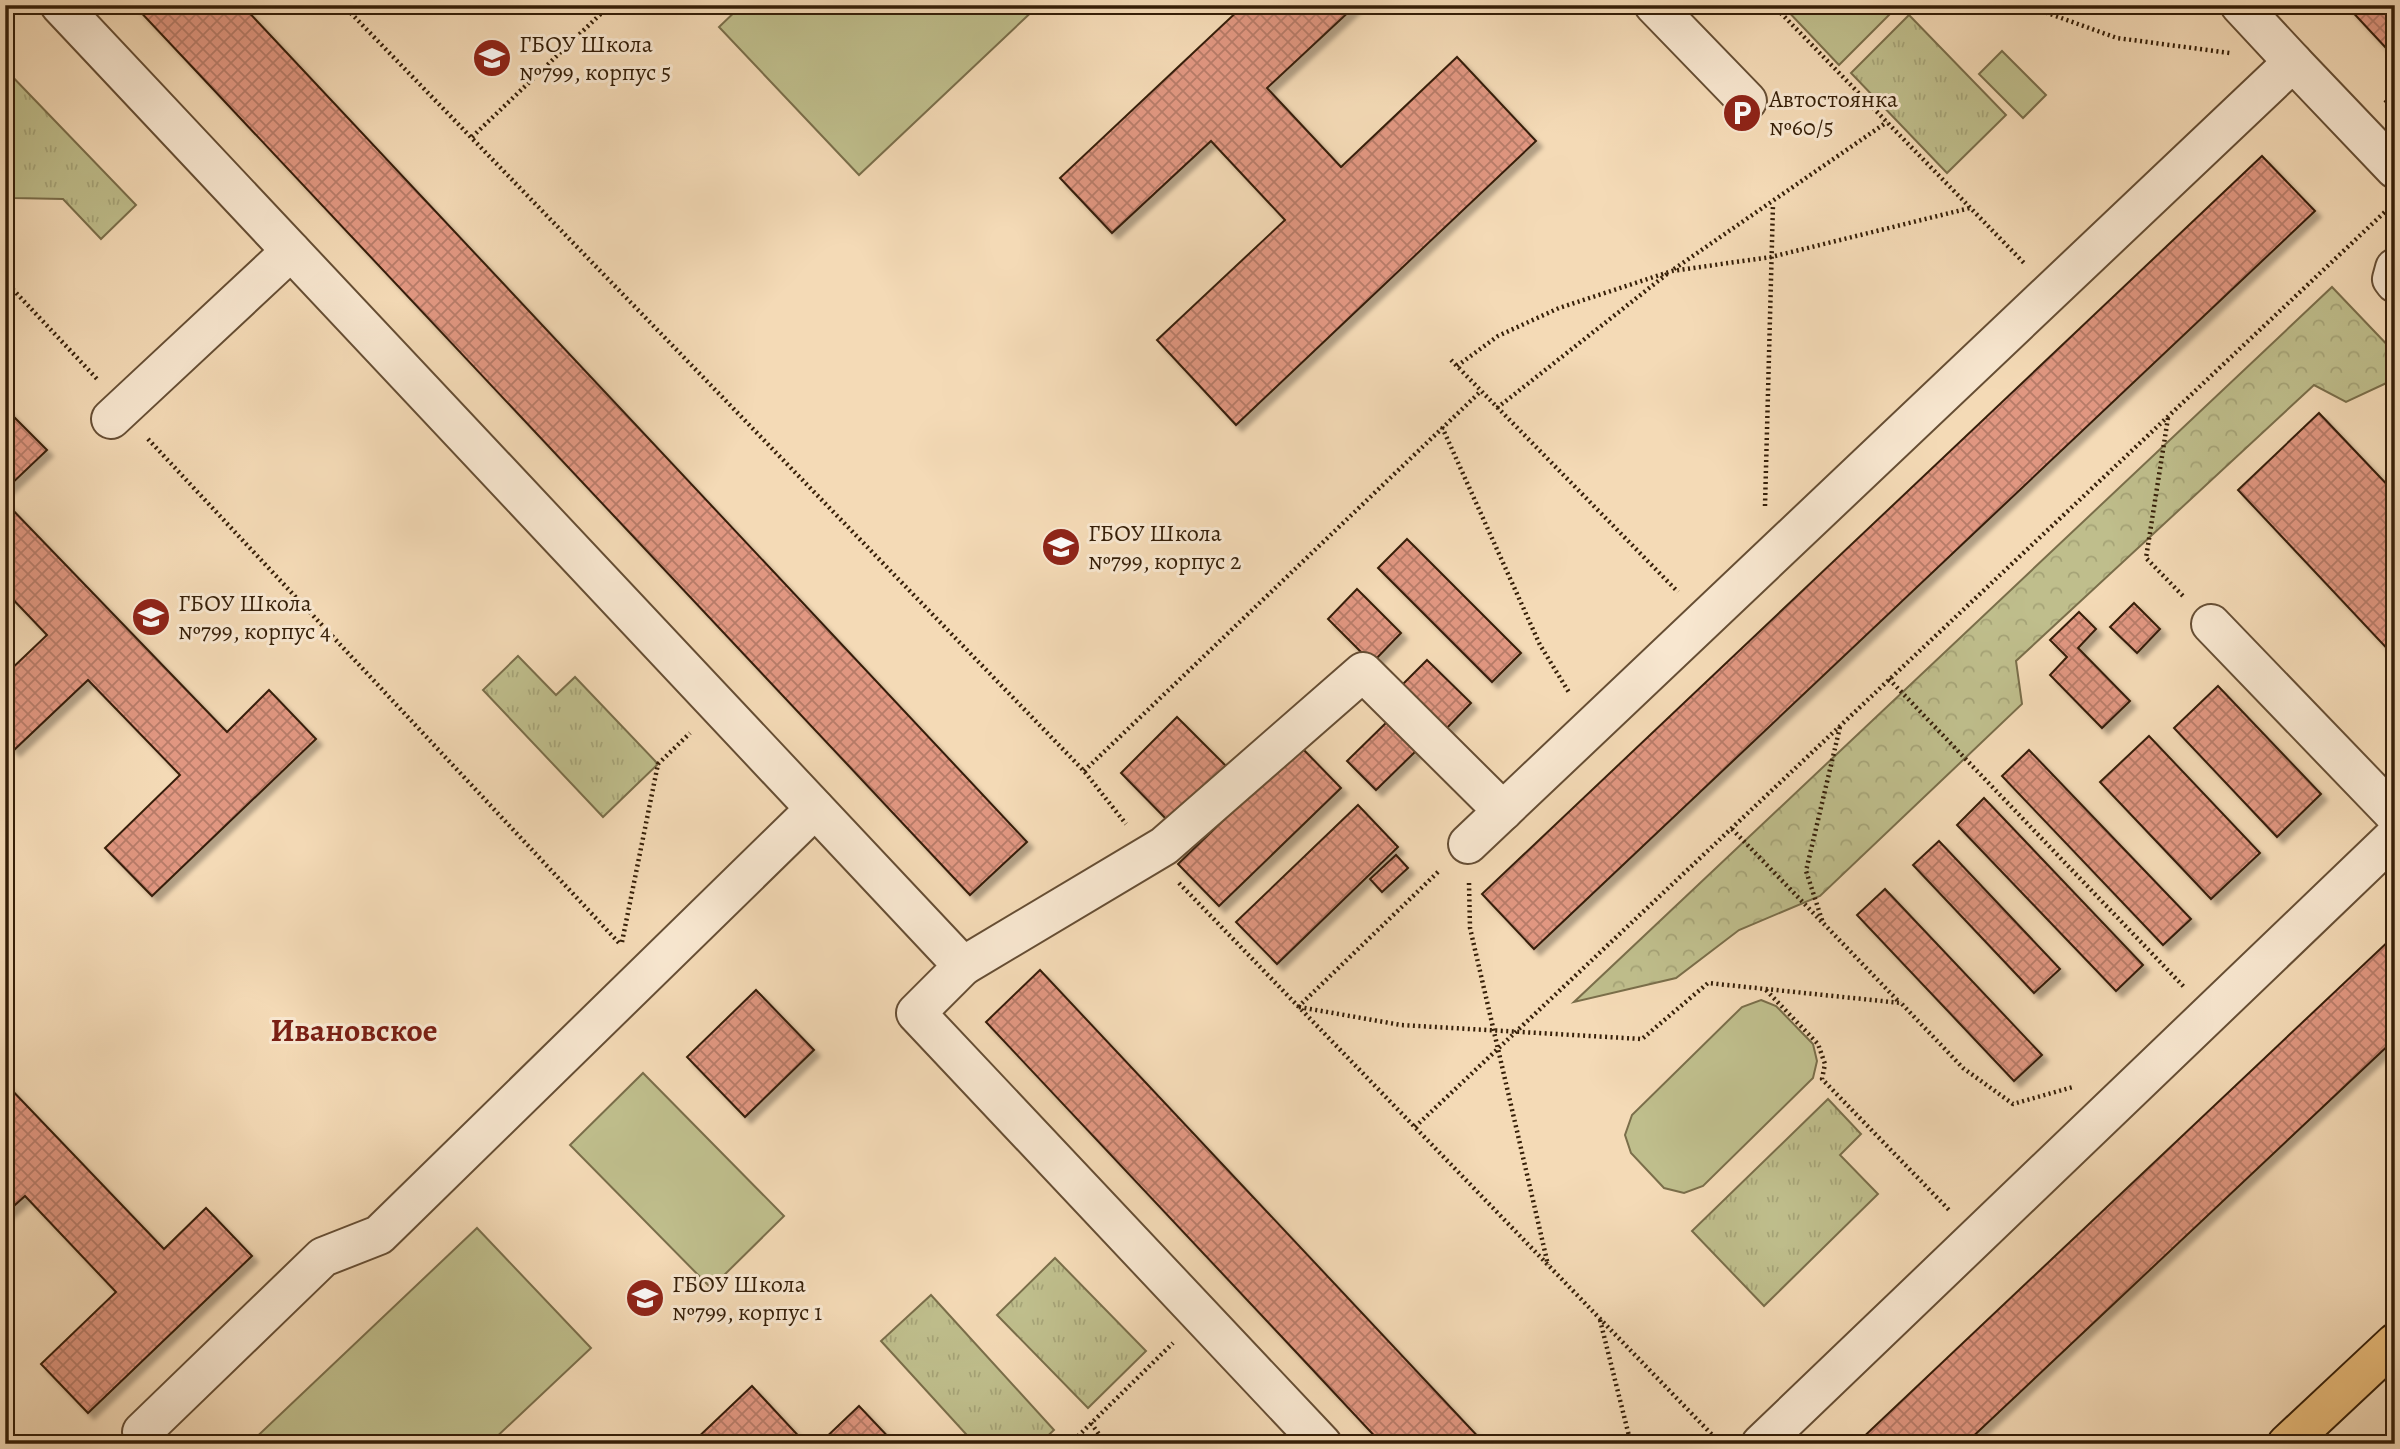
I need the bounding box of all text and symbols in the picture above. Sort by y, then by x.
place label: ГБОУ Школа №799, корпус 5 [519,28,671,88]
school or university icon: ГБОУ Школа №799, корпус 5 [471,37,513,79]
place label: Автостоянка №60/5 [1768,83,1898,143]
parking icon: Автостоянка №60/5 [1721,92,1763,134]
place label: ГБОУ Школа №799, корпус 2 [1088,517,1242,577]
school or university icon: ГБОУ Школа №799, корпус 2 [1040,526,1082,568]
place label: ГБОУ Школа №799, корпус 4 [178,587,331,647]
school or university icon: ГБОУ Школа №799, корпус 4 [130,596,172,638]
district label: Ивановское [270,1008,438,1052]
place label: ГБОУ Школа №799, корпус 1 [672,1268,822,1328]
school or university icon: ГБОУ Школа №799, корпус 1 [624,1277,666,1319]

